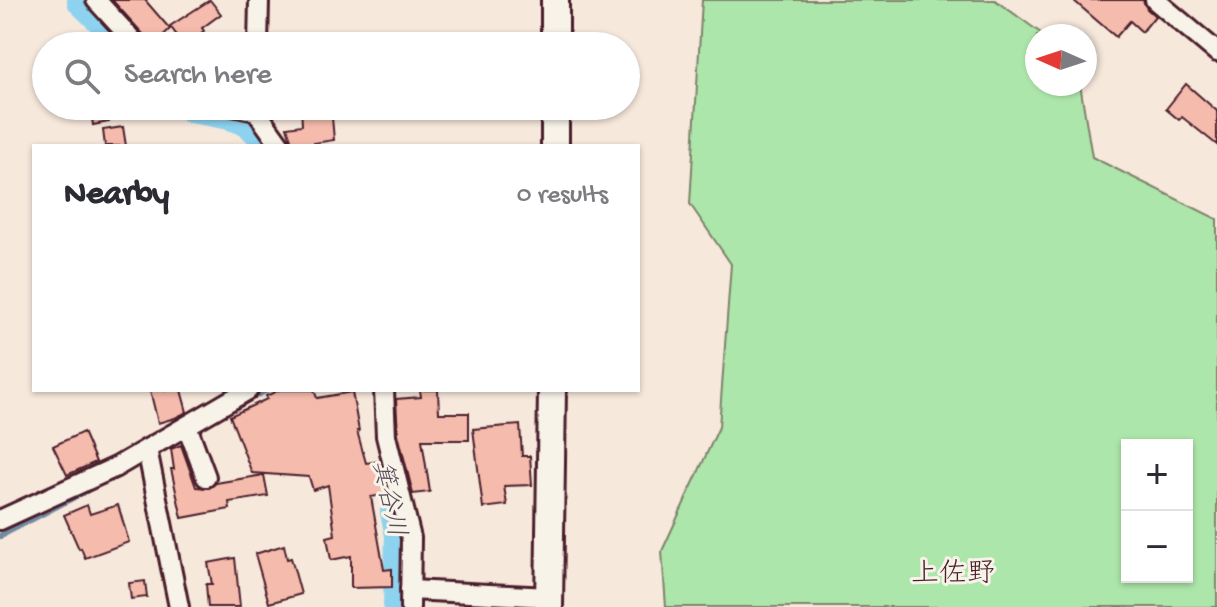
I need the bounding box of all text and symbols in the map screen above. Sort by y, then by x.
north arrow [1025,24,1097,96]
search box [32,32,640,120]
icon: search [60,54,104,98]
text: Search here [124,59,272,94]
text: Nearby [64,176,169,216]
text: 0 results [517,181,608,212]
map controls [1121,439,1193,583]
button: + [1121,439,1193,511]
water label: 箕谷川 [363,457,412,540]
button: − [1121,511,1193,583]
district label: 上佐野 [911,558,995,592]

